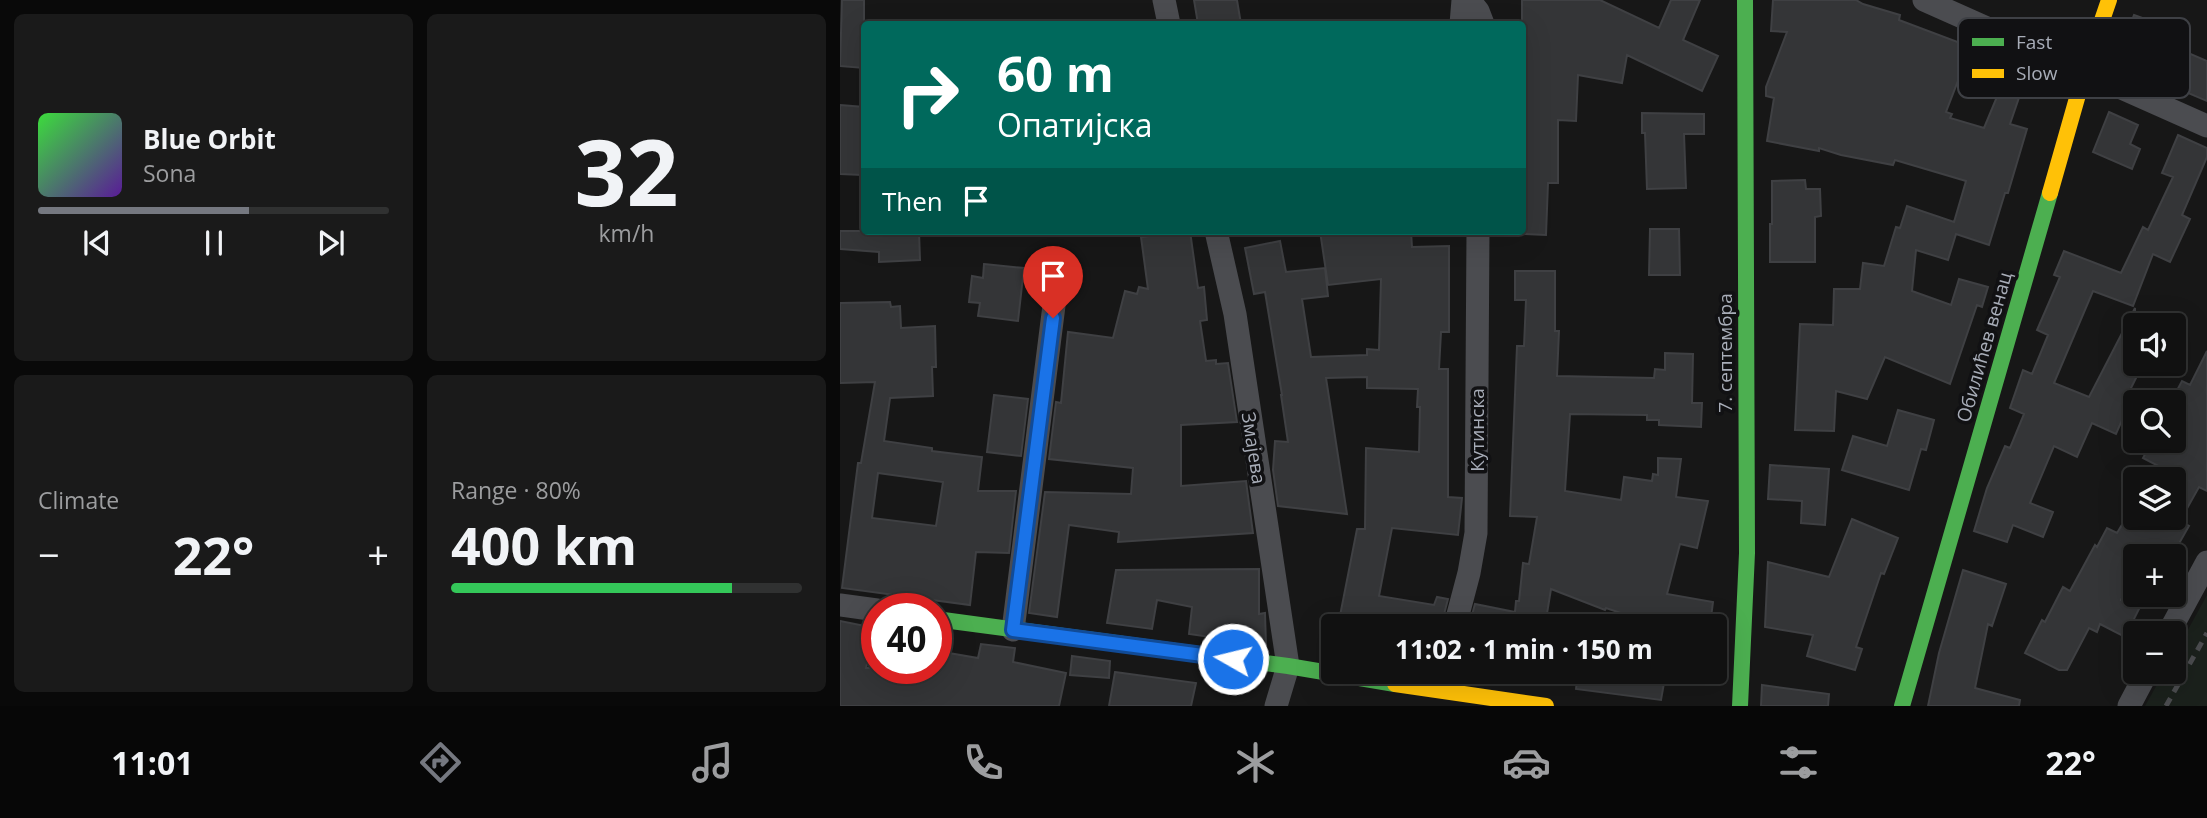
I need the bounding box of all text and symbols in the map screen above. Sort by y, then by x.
legend [1958,18,2190,98]
text: Fast [2016,29,2052,55]
text: 60 m [997,40,1114,106]
icon: right [882,49,973,140]
text: Slow [2016,60,2058,86]
text: Опатијска [997,103,1153,146]
text: 32 [574,109,679,233]
text: Blue Orbit [143,121,276,157]
text: Sona [143,157,196,189]
icon: arrive [957,182,995,220]
text: Then [882,183,943,219]
text: km/h [599,217,654,249]
icon: previous [78,224,116,262]
icon: pause [195,224,233,262]
icon: next [312,224,350,262]
pin [1023,246,1083,318]
icon: arrive [1034,257,1072,295]
street label: Обилићев венац [1950,269,2018,425]
street label: 7. септембра [1712,293,1738,413]
map controls [2123,313,2186,684]
button: sound [2123,313,2186,376]
street label: Кутинска [1464,388,1490,472]
button: search [2123,390,2186,453]
street label: Змајева [1235,410,1273,486]
button: layers [2123,467,2186,530]
text: Range · 80% [451,474,581,506]
text: Climate [38,484,119,516]
text: 400 km [451,509,637,580]
text: 22° [173,519,254,590]
text: − [38,528,60,580]
text: + [367,528,389,580]
button: + [2123,544,2186,607]
speed limit sign: 40 [861,593,952,684]
button: − [2123,621,2186,684]
position arrow [1196,622,1270,696]
text: 11:02 · 1 min · 150 m [1395,631,1653,667]
icon: directions [416,738,465,787]
icon: music [688,738,737,787]
icon: phone [959,738,1008,787]
icon: climate [1231,738,1280,787]
icon: car [1502,738,1551,787]
icon: filters [1774,738,1823,787]
text: 11:01 [111,741,194,784]
text: 22° [2045,741,2096,784]

